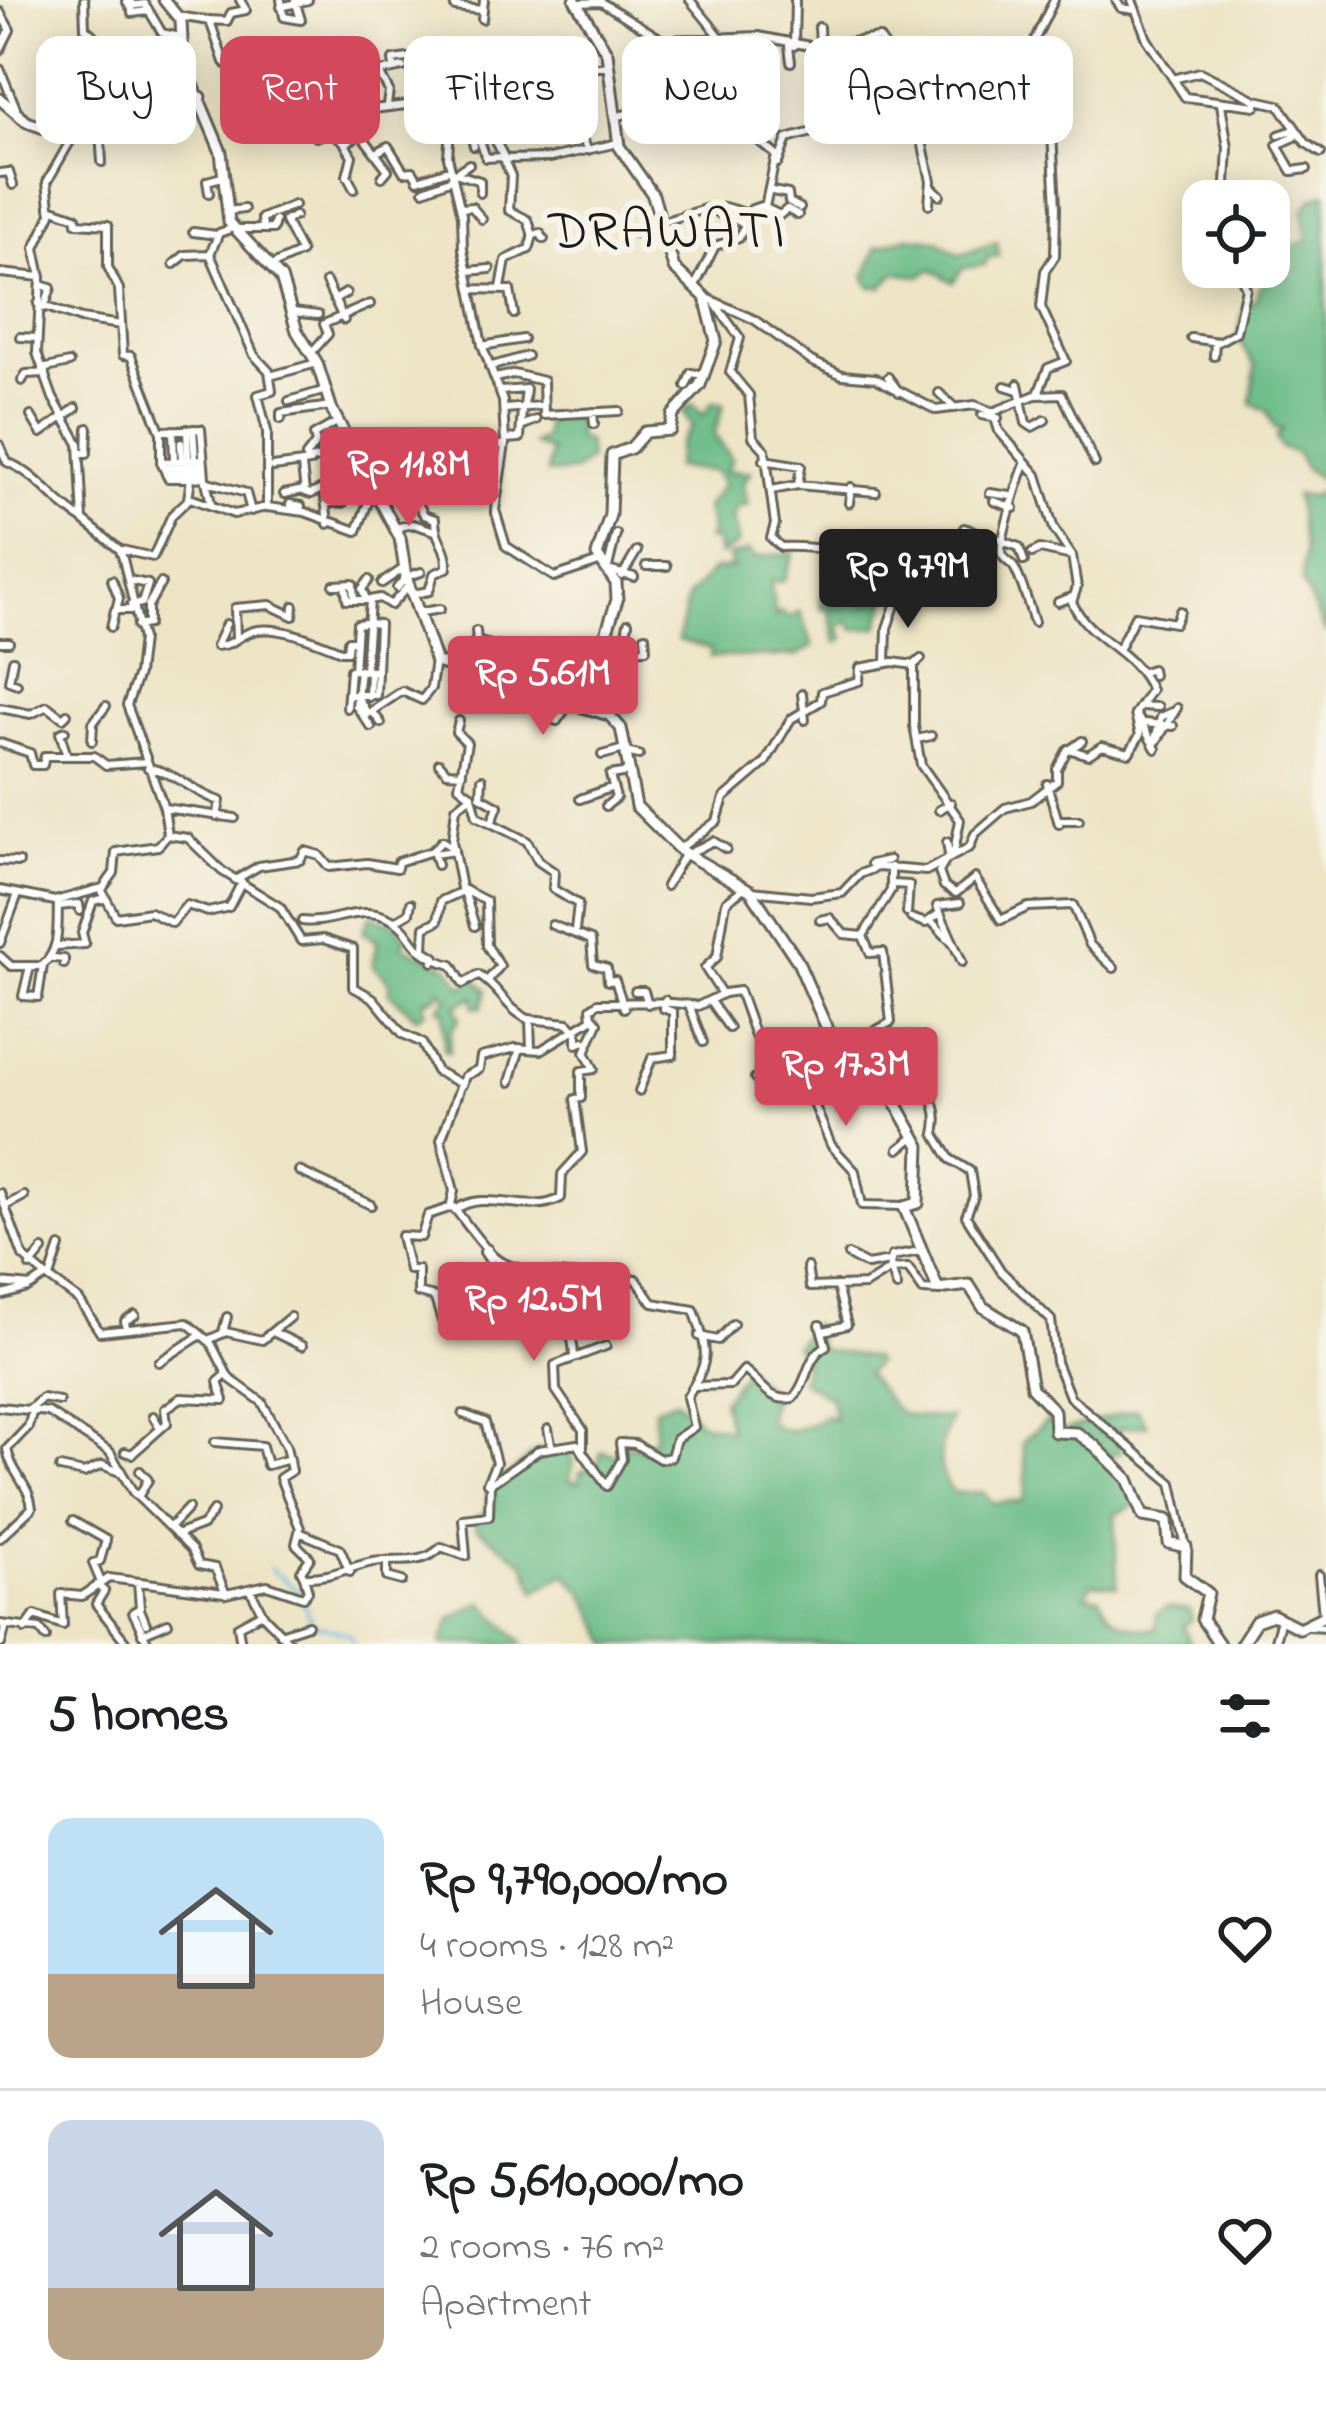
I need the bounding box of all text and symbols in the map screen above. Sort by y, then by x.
chip: Buy [36,36,196,144]
chip: Rent [220,36,380,144]
chip: Filters [404,36,598,144]
chip: New [622,36,780,144]
chip: Apartment [804,36,1073,144]
map controls [1182,180,1290,288]
button: locate [1182,180,1290,288]
district label: DRAWATI [546,195,788,273]
pin: Rp 11.8M [285,427,533,529]
text: Rp 11.8M [347,437,471,494]
pin: Rp 9.79M [784,529,1032,631]
text: Rp 9.79M [846,539,970,596]
pin: Rp 5.61M [419,636,667,738]
text: Rp 5.61M [475,646,611,703]
pin: Rp 17.3M [722,1027,970,1129]
text: Rp 17.3M [782,1037,910,1094]
pin: Rp 12.5M [410,1262,658,1364]
text: Rp 12.5M [465,1272,603,1329]
text: 5 homes [48,1679,229,1754]
icon: filters [1212,1683,1278,1749]
text: Rp 9,790,000/mo [420,1844,728,1919]
icon: home [144,1866,288,2010]
icon: heart [1212,1905,1278,1971]
text: 4 rooms · 128 m² [420,1919,674,1976]
text: House [420,1976,522,2033]
text: Rp 5,610,000/mo [420,2145,744,2220]
icon: home [144,2168,288,2312]
icon: heart [1212,2207,1278,2273]
text: 2 rooms · 76 m² [420,2220,665,2277]
text: Apartment [420,2277,592,2334]

